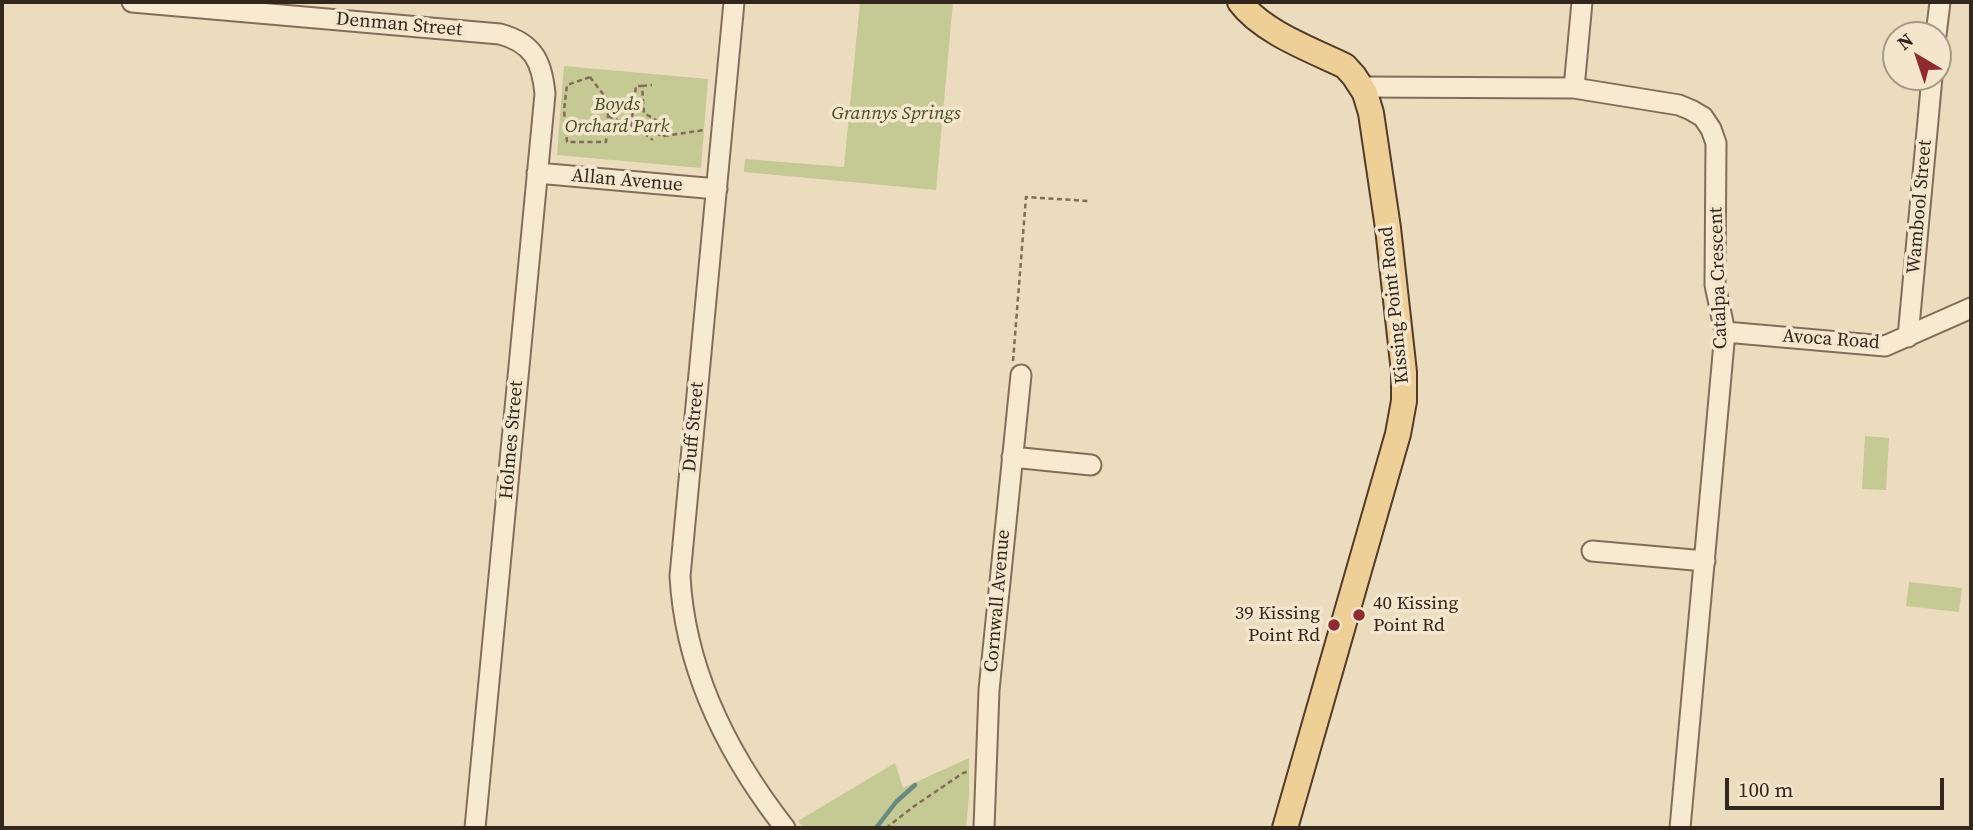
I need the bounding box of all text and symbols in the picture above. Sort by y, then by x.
street label: Denman Street [335,8,463,42]
north arrow [1882,21,1952,91]
text: N [1891,27,1919,56]
park label: Boyds Orchard Park [565,94,669,138]
park label: Grannys Springs [831,103,961,125]
street label: Wambool Street [1903,139,1937,275]
street label: Allan Avenue [570,165,684,197]
street label: Catalpa Crescent [1705,207,1733,349]
street label: Kissing Point Road [1375,225,1415,385]
street label: Avoca Road [1782,325,1880,355]
street label: Holmes Street [495,380,529,500]
street label: Duff Street [679,381,709,473]
street label: Cornwall Avenue [980,529,1016,673]
place label: 40 Kissing Point Rd [1373,593,1458,637]
place label: 39 Kissing Point Rd [1235,603,1320,647]
marker: 40 Kissing Point Rd [1351,607,1367,623]
marker: 39 Kissing Point Rd [1326,617,1342,633]
scale bar [1728,764,1947,808]
text: 100 m [1738,775,1793,804]

